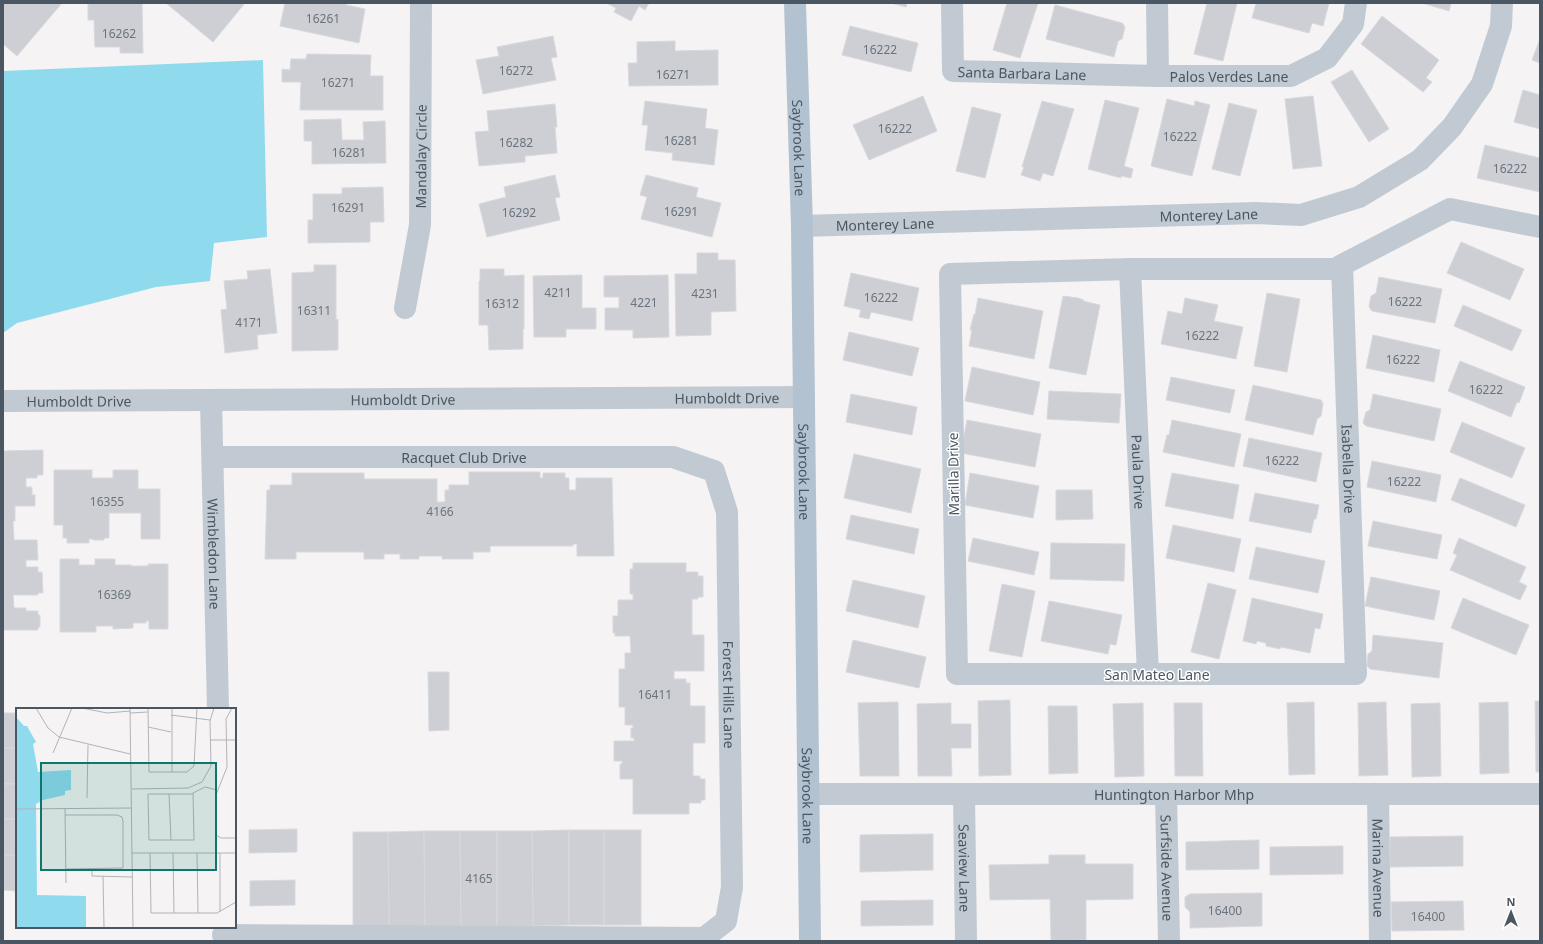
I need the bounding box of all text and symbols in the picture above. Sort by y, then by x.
house number: 16261 [306,10,340,27]
house number: 16262 [102,25,136,42]
house number: 16222 [863,41,897,58]
house number: 16272 [499,62,533,79]
street label: Santa Barbara Lane [957,62,1087,84]
house number: 16271 [656,66,690,83]
street label: Palos Verdes Lane [1169,67,1289,86]
house number: 16271 [321,74,355,91]
street label: Saybrook Lane [789,99,811,197]
street label: Mandalay Circle [411,104,430,209]
house number: 16222 [878,120,912,137]
house number: 16222 [1163,128,1197,145]
house number: 16281 [664,132,698,149]
house number: 16282 [499,134,533,151]
house number: 16281 [332,144,366,161]
house number: 16222 [1493,160,1527,177]
house number: 16291 [331,199,365,216]
house number: 16291 [664,203,698,220]
street label: Monterey Lane [1159,203,1258,225]
house number: 16292 [502,204,536,221]
street label: Monterey Lane [835,213,935,235]
house number: 4211 [544,284,572,301]
house number: 4231 [691,285,719,302]
house number: 16222 [864,289,898,306]
house number: 16222 [1388,293,1422,310]
house number: 4221 [630,294,658,311]
house number: 16312 [485,295,519,312]
house number: 16311 [297,302,331,319]
house number: 4171 [235,314,263,331]
house number: 16222 [1185,327,1219,344]
house number: 16222 [1386,351,1420,368]
house number: 16222 [1469,381,1503,398]
street label: Humboldt Drive [675,388,780,407]
street label: Humboldt Drive [351,389,456,409]
street label: Humboldt Drive [27,391,132,410]
street label: Saybrook Lane [795,423,815,520]
street label: Isabella Drive [1338,424,1360,514]
street label: Marilla Drive [943,432,963,516]
street label: Paula Drive [1128,434,1150,510]
street label: Racquet Club Drive [401,448,527,467]
house number: 16222 [1265,452,1299,469]
house number: 16222 [1387,473,1421,490]
house number: 16355 [90,493,124,510]
street label: Wimbledon Lane [204,498,225,610]
house number: 4166 [426,503,454,520]
house number: 16369 [97,586,131,603]
street label: Forest Hills Lane [719,641,740,749]
street label: San Mateo Lane [1104,665,1210,684]
house number: 16411 [638,686,672,703]
inset map [16,708,236,928]
street label: Saybrook Lane [798,747,818,844]
street label: Huntington Harbor Mhp [1094,785,1254,804]
street label: Surfside Avenue [1157,814,1178,922]
street label: Marina Avenue [1369,818,1389,918]
street label: Seaview Lane [955,824,975,912]
house number: 4165 [465,870,493,887]
north arrow [1491,892,1531,932]
text: N [1507,894,1515,909]
house number: 16400 [1208,902,1242,919]
house number: 16400 [1411,908,1445,925]

